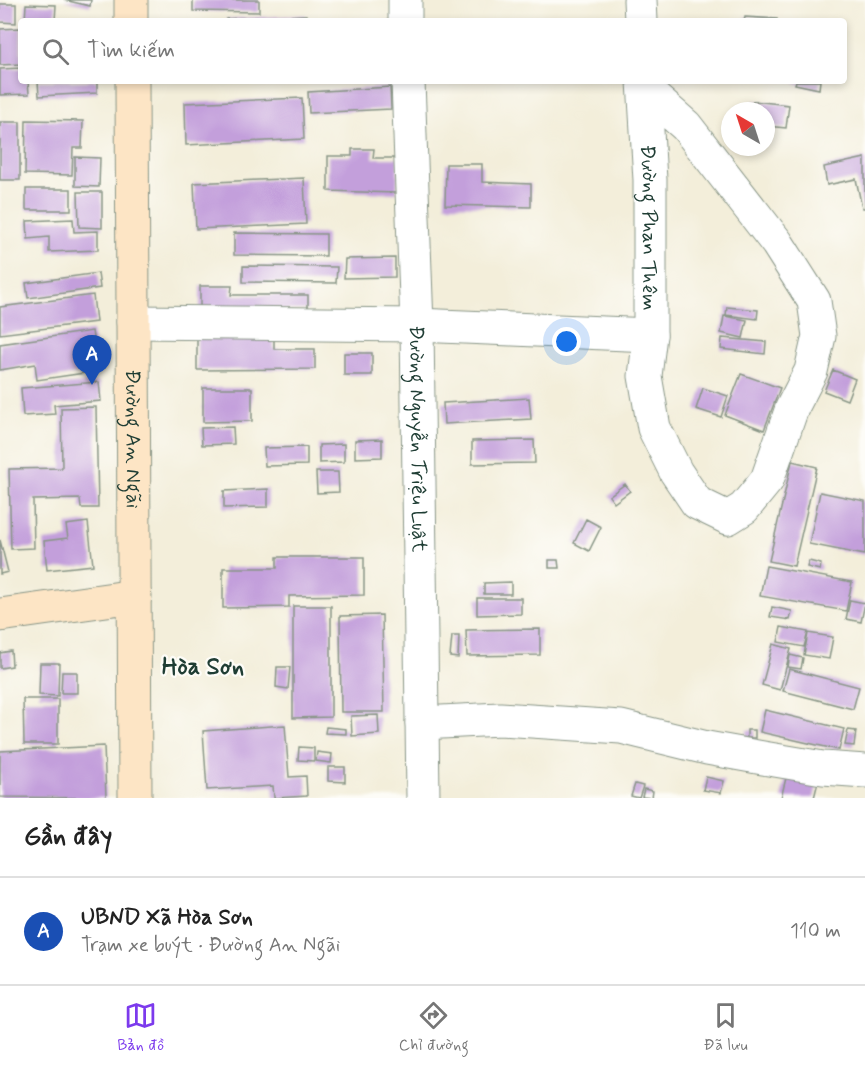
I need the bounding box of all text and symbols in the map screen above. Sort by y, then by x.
search box [18,18,847,84]
icon: search [39,35,72,68]
text: Tìm kiếm [87,37,175,65]
north arrow [721,102,775,156]
street label: Đường Phan Thêm [633,144,663,311]
street label: Đường Nguyễn Triệu Luật [401,325,433,553]
your location [552,327,581,356]
pin: A [72,336,112,385]
street label: Đường An Ngãi [116,370,147,509]
district label: Hòa Sơn [162,652,244,683]
text: Gần đây [24,820,112,854]
text: UBND Xã Hòa Sơn [81,904,253,932]
text: A [37,918,50,945]
text: 110 m [790,918,841,945]
text: Trạm xe buýt · Đường An Ngãi [81,932,340,959]
tab: Bản đồ [117,999,164,1056]
tab: Chỉ đường [399,999,469,1056]
tab: Đã lưu [703,999,748,1056]

